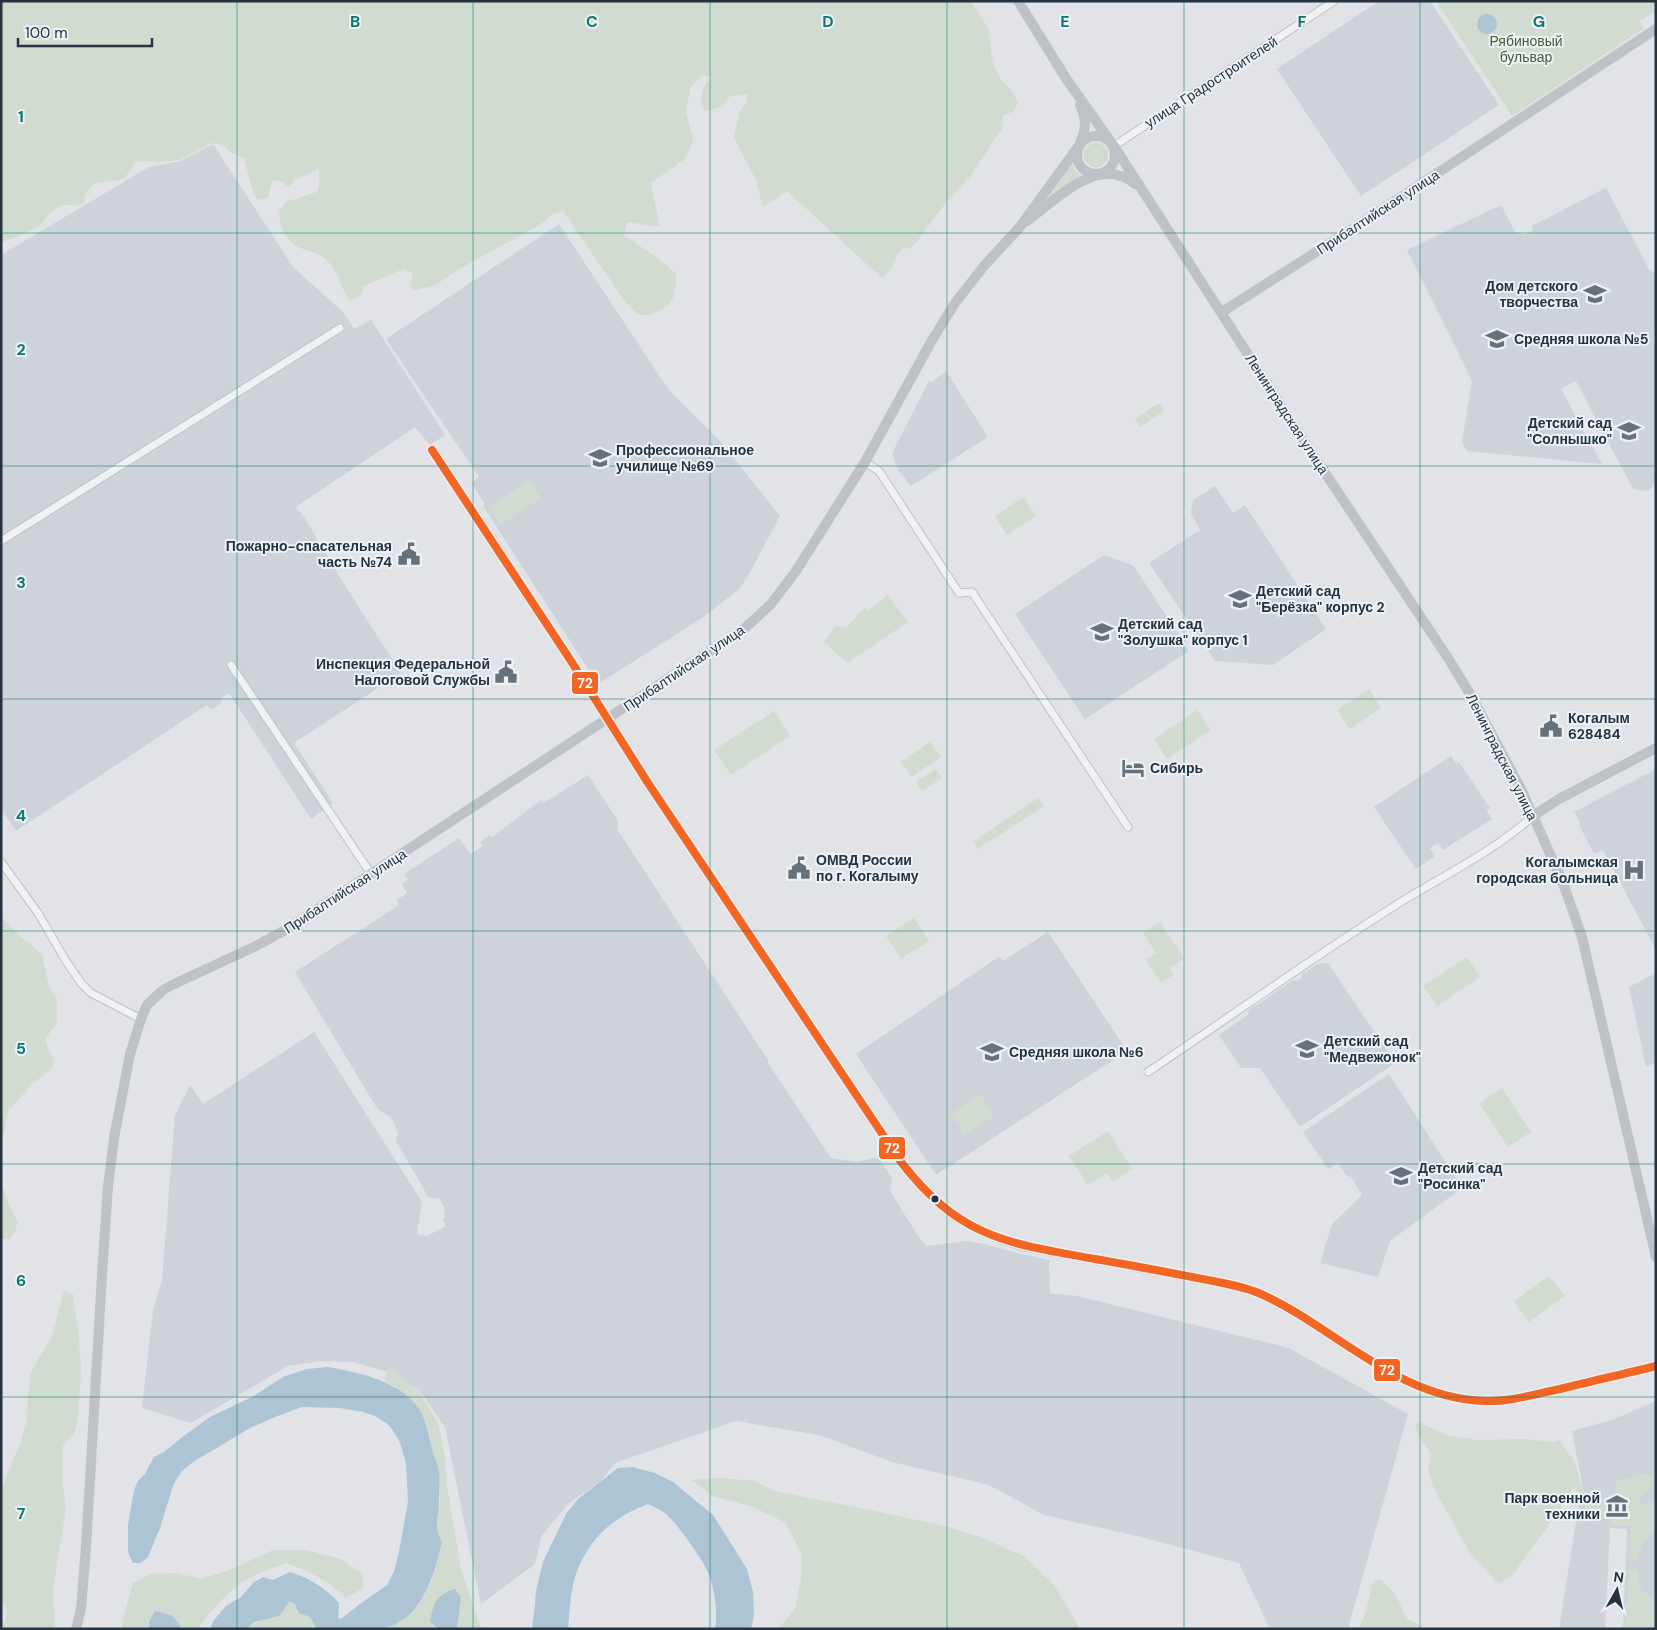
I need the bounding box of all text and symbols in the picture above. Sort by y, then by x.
text: B [350,11,360,32]
text: C [586,11,598,32]
text: D [822,11,834,32]
text: E [1060,11,1070,32]
text: F [1298,11,1307,32]
text: G [1533,11,1545,32]
scale bar [18,15,151,47]
text: 100 m [25,23,68,43]
street label: улица Градостроителей [1141,32,1281,132]
park label: Рябиновый бульвар [1489,32,1563,66]
text: 1 [18,106,24,127]
street label: Прибалтийская улица [1313,166,1443,258]
place label: Дом детского творчества [1485,277,1578,311]
school or university icon: Дом детского творчества [1582,281,1608,307]
school or university icon: Средняя школа №5 [1484,326,1510,352]
place label: Средняя школа №5 [1514,330,1648,348]
text: 2 [16,339,26,360]
street label: Ленинградская улица [1241,350,1333,478]
place label: Детский сад "Солнышко" [1527,414,1612,448]
school or university icon: Детский сад "Солнышко" [1616,418,1642,444]
place label: Профессиональное училище №69 [616,441,754,475]
school or university icon: Профессиональное училище №69 [587,445,613,471]
place label: Пожарно-спасательная часть №74 [226,537,392,571]
public building icon: Пожарно-спасательная часть №74 [396,541,422,567]
text: 3 [16,572,26,593]
place label: Детский сад "Берёзка" корпус 2 [1256,582,1384,616]
school or university icon: Детский сад "Берёзка" корпус 2 [1227,586,1253,612]
place label: Детский сад "Золушка" корпус 1 [1118,615,1248,649]
school or university icon: Детский сад "Золушка" корпус 1 [1089,619,1115,645]
street label: Прибалтийская улица [620,621,748,715]
place label: Инспекция Федеральной Налоговой Службы [316,655,490,689]
public building icon: Инспекция Федеральной Налоговой Службы [493,659,519,685]
line badge: 72 [571,671,599,695]
text: 72 [577,674,593,692]
street label: Ленинградская улица [1462,690,1542,824]
place label: Когалым 628484 [1568,709,1630,743]
public building icon: Когалым 628484 [1538,713,1564,739]
hotel icon: Сибирь [1120,755,1146,781]
place label: Сибирь [1150,759,1204,777]
text: 4 [16,805,26,826]
street label: Прибалтийская улица [280,845,410,937]
place label: ОМВД России по г. Когалыму [816,851,919,885]
place label: Когалымская городская больница [1476,853,1618,887]
public building icon: ОМВД России по г. Когалыму [786,855,812,881]
hospital icon: Когалымская городская больница [1621,857,1647,883]
place label: Детский сад "Медвежонок" [1324,1032,1421,1066]
school or university icon: Детский сад "Медвежонок" [1294,1036,1320,1062]
text: 5 [16,1038,26,1059]
school or university icon: Средняя школа №6 [979,1039,1005,1065]
place label: Средняя школа №6 [1009,1043,1144,1061]
line badge: 72 [878,1136,906,1160]
text: 72 [884,1139,900,1157]
place label: Детский сад "Росинка" [1418,1159,1502,1193]
school or university icon: Детский сад "Росинка" [1388,1163,1414,1189]
unlabelled marker [930,1194,940,1204]
text: 6 [16,1270,26,1291]
line badge: 72 [1373,1358,1401,1382]
text: 72 [1379,1361,1395,1379]
place label: Парк военной техники [1504,1489,1600,1523]
museum icon: Парк военной техники [1604,1493,1630,1519]
text: 7 [17,1503,26,1524]
north arrow [1592,1565,1642,1615]
text: N [1612,1568,1625,1587]

